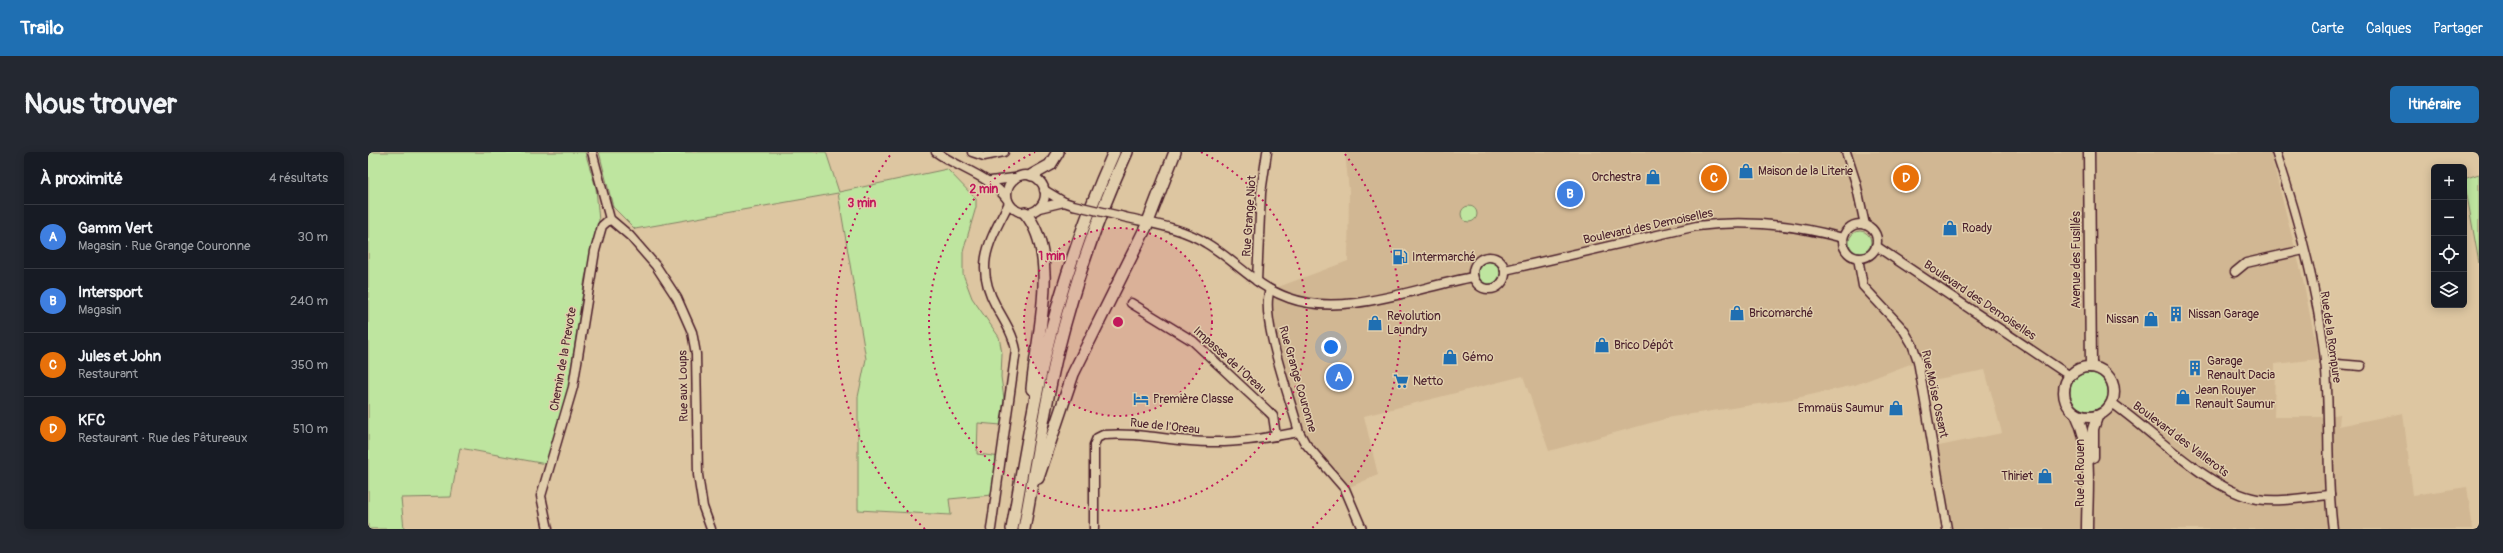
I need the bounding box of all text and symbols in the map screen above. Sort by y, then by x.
text: Trailo [20,16,64,40]
text: Carte [2311,20,2344,37]
text: Calques [2366,20,2411,37]
text: Partager [2433,20,2483,37]
button: Itinéraire [2390,86,2479,123]
text: Nous trouver [24,87,177,122]
shop icon: Maison de la Literie [1737,162,1755,180]
pin: C [1701,163,1727,193]
pin: D [1893,163,1919,193]
place label: Maison de la Literie [1758,164,1853,179]
map controls [2431,164,2467,308]
button: + [2431,164,2467,200]
text: À proximité [40,168,123,189]
shop icon: Orchestra [1644,168,1662,186]
text: 4 résultats [269,170,328,186]
place label: Orchestra [1591,170,1641,185]
street label: Rue Grange Niot [1239,175,1260,257]
pin: B [1557,179,1583,209]
text: 2 min [970,182,999,197]
text: 3 min [848,196,877,211]
button: − [2431,200,2467,236]
street label: Boulevard des Demoiselles [1582,205,1715,248]
street label: Avenue des Fusillés [2069,211,2084,309]
text: Gamm Vert [78,219,153,238]
shop icon: Roady [1941,219,1959,237]
place label: Roady [1962,221,1992,236]
text: A [49,229,57,245]
text: 30 m [298,229,328,245]
button: locate [2431,236,2467,272]
text: Magasin · Rue Grange Couronne [78,238,250,254]
fuel station icon: Intermarché [1391,248,1409,266]
text: 1 min [1039,249,1066,264]
place label: Intermarché [1412,250,1476,265]
street label: Boulevard des Demoiselles [1921,257,2039,344]
button: layers [2431,272,2467,308]
text: Intersport [78,283,143,302]
street label: Rue de la Rompure [2317,290,2344,384]
text: B [49,293,57,309]
text: 240 m [290,293,328,309]
text: Magasin [78,302,121,318]
shop icon: Bricomarché [1728,304,1746,322]
building icon: Nissan Garage [2167,305,2185,323]
street label: Chemin de la Prevote [547,306,580,412]
place label: Bricomarché [1749,306,1813,321]
place label: Nissan Garage [2188,307,2259,322]
place label: Revolution Laundry [1387,309,1441,338]
shop icon: Nissan [2142,310,2160,328]
place label: Nissan [2106,312,2139,327]
shop icon: Revolution Laundry [1366,314,1384,332]
centre of rings [1111,315,1125,329]
street label: Impasse de l'Oreau [1190,324,1269,397]
street label: Rue Grange Couronne [1275,324,1320,434]
shop icon: Brico Dépôt [1593,336,1611,354]
your location [1321,337,1341,357]
place label: Brico Dépôt [1614,338,1673,353]
text: Jules et John [78,347,161,366]
shop icon: Gémo [1441,348,1459,366]
street label: Rue aux Loups [675,349,692,422]
street label: Rue Moïse Ossant [1918,349,1951,440]
place label: Gémo [1462,350,1494,365]
place label: Garage Renault Dacia [2207,354,2275,383]
text: C [49,357,57,373]
text: 350 m [290,357,328,373]
building icon: Garage Renault Dacia [2186,359,2204,377]
pin: A [1326,362,1352,392]
text: Restaurant [78,366,138,382]
supermarket icon: Netto [1392,372,1410,390]
place label: Netto [1413,374,1444,389]
place label: Jean Rouyer Renault Saumur [2195,383,2276,412]
shop icon: Jean Rouyer Renault Saumur [2174,388,2192,406]
hotel icon: Première Classe [1132,390,1150,408]
place label: Première Classe [1153,392,1234,407]
street label: Boulevard des Vallerots [2130,398,2232,481]
shop icon: Emmaüs Saumur [1887,399,1905,417]
place label: Emmaüs Saumur [1798,401,1885,416]
text: KFC [78,411,105,430]
street label: Rue de l'Oreau [1129,415,1201,438]
text: D [49,421,57,437]
text: 510 m [293,421,328,437]
text: Restaurant · Rue des Pâtureaux [78,430,247,446]
street label: Rue de Rouen [2073,439,2088,507]
shop icon: Thiriet [2036,467,2054,485]
place label: Thiriet [2001,469,2033,484]

